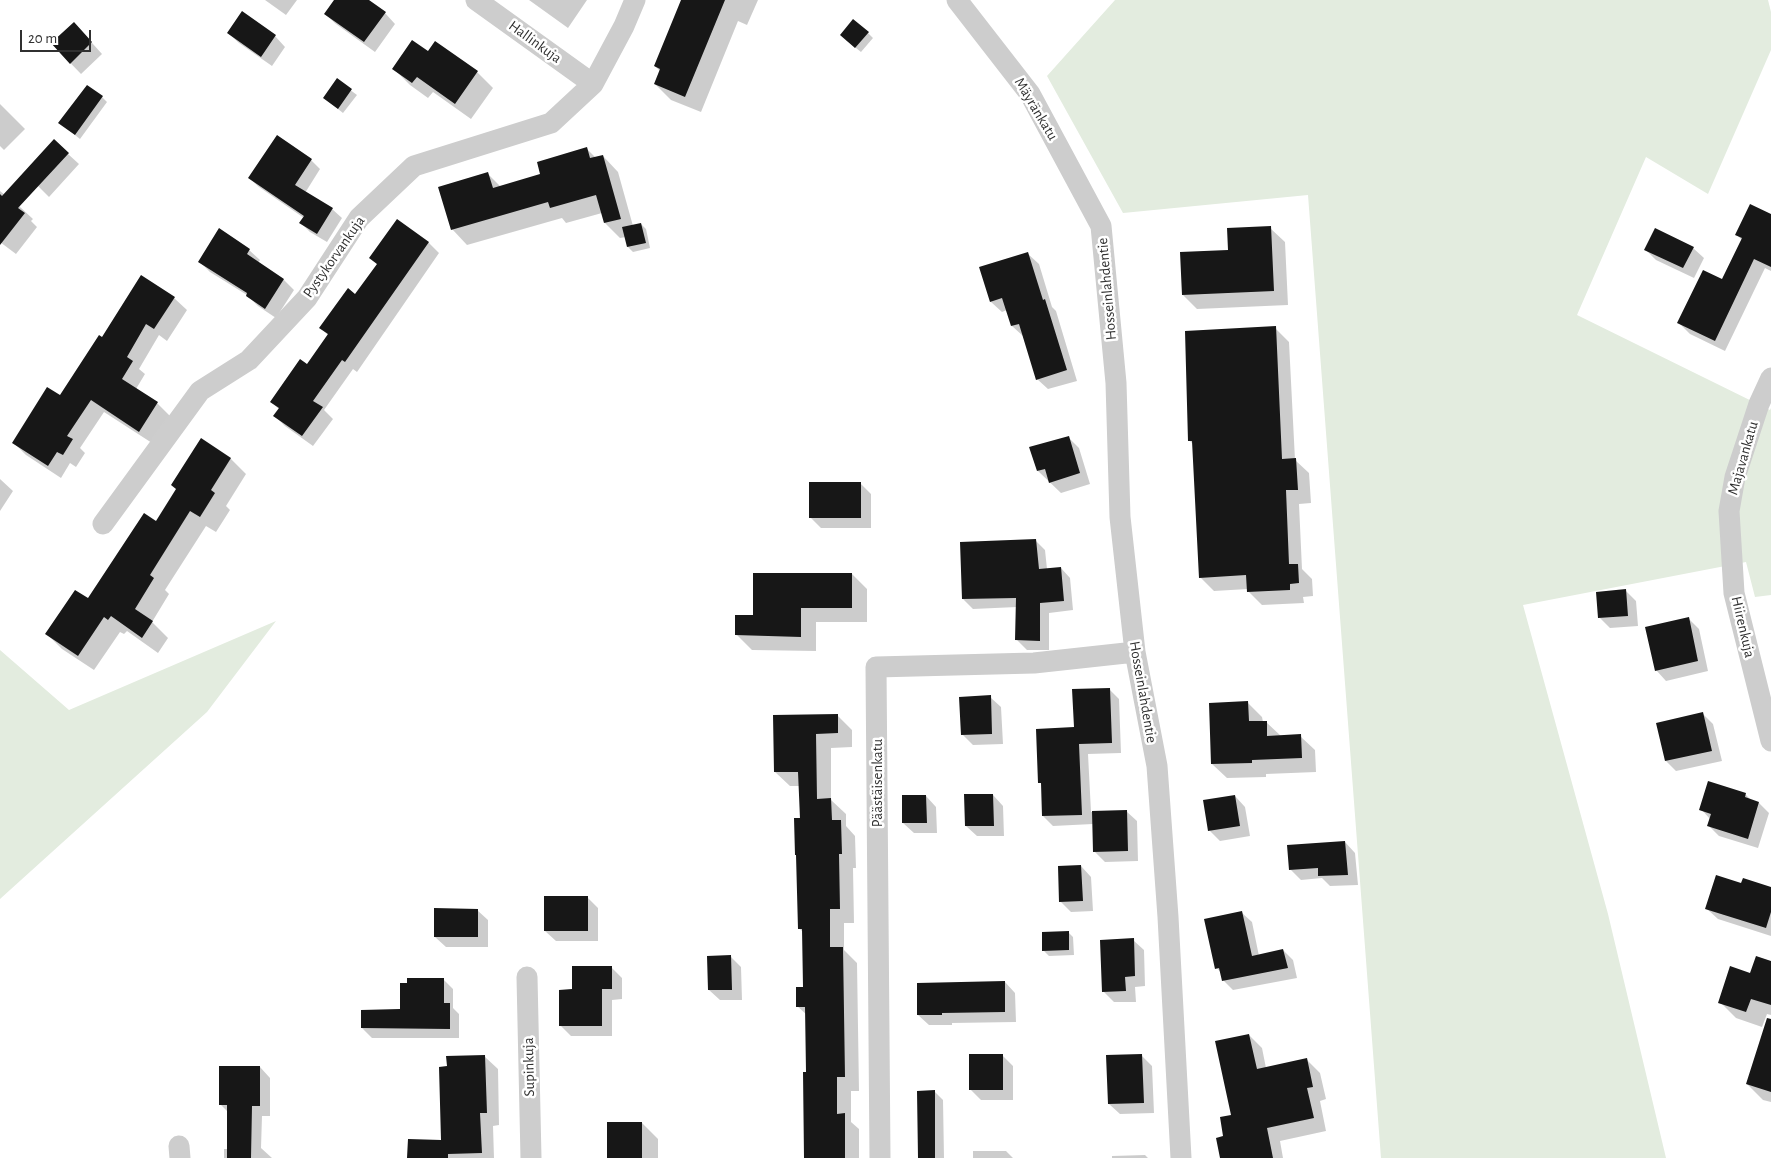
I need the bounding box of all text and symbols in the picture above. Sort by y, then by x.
street label: Hallinkuja [505,17,565,67]
scale bar [22,20,94,52]
text: 20 m [28,31,57,46]
street label: Mäyränkatu [1010,74,1062,144]
street label: Pystykorvankuja [299,213,369,301]
street label: Hosseinlahdentie [1094,237,1120,341]
street label: Majavankatu [1724,419,1762,497]
street label: Hiirenkuja [1727,595,1759,659]
street label: Hosseinlahdentie [1125,640,1161,744]
street label: Päästäisenkatu [868,739,886,827]
street label: Supinkuja [519,1037,539,1097]

